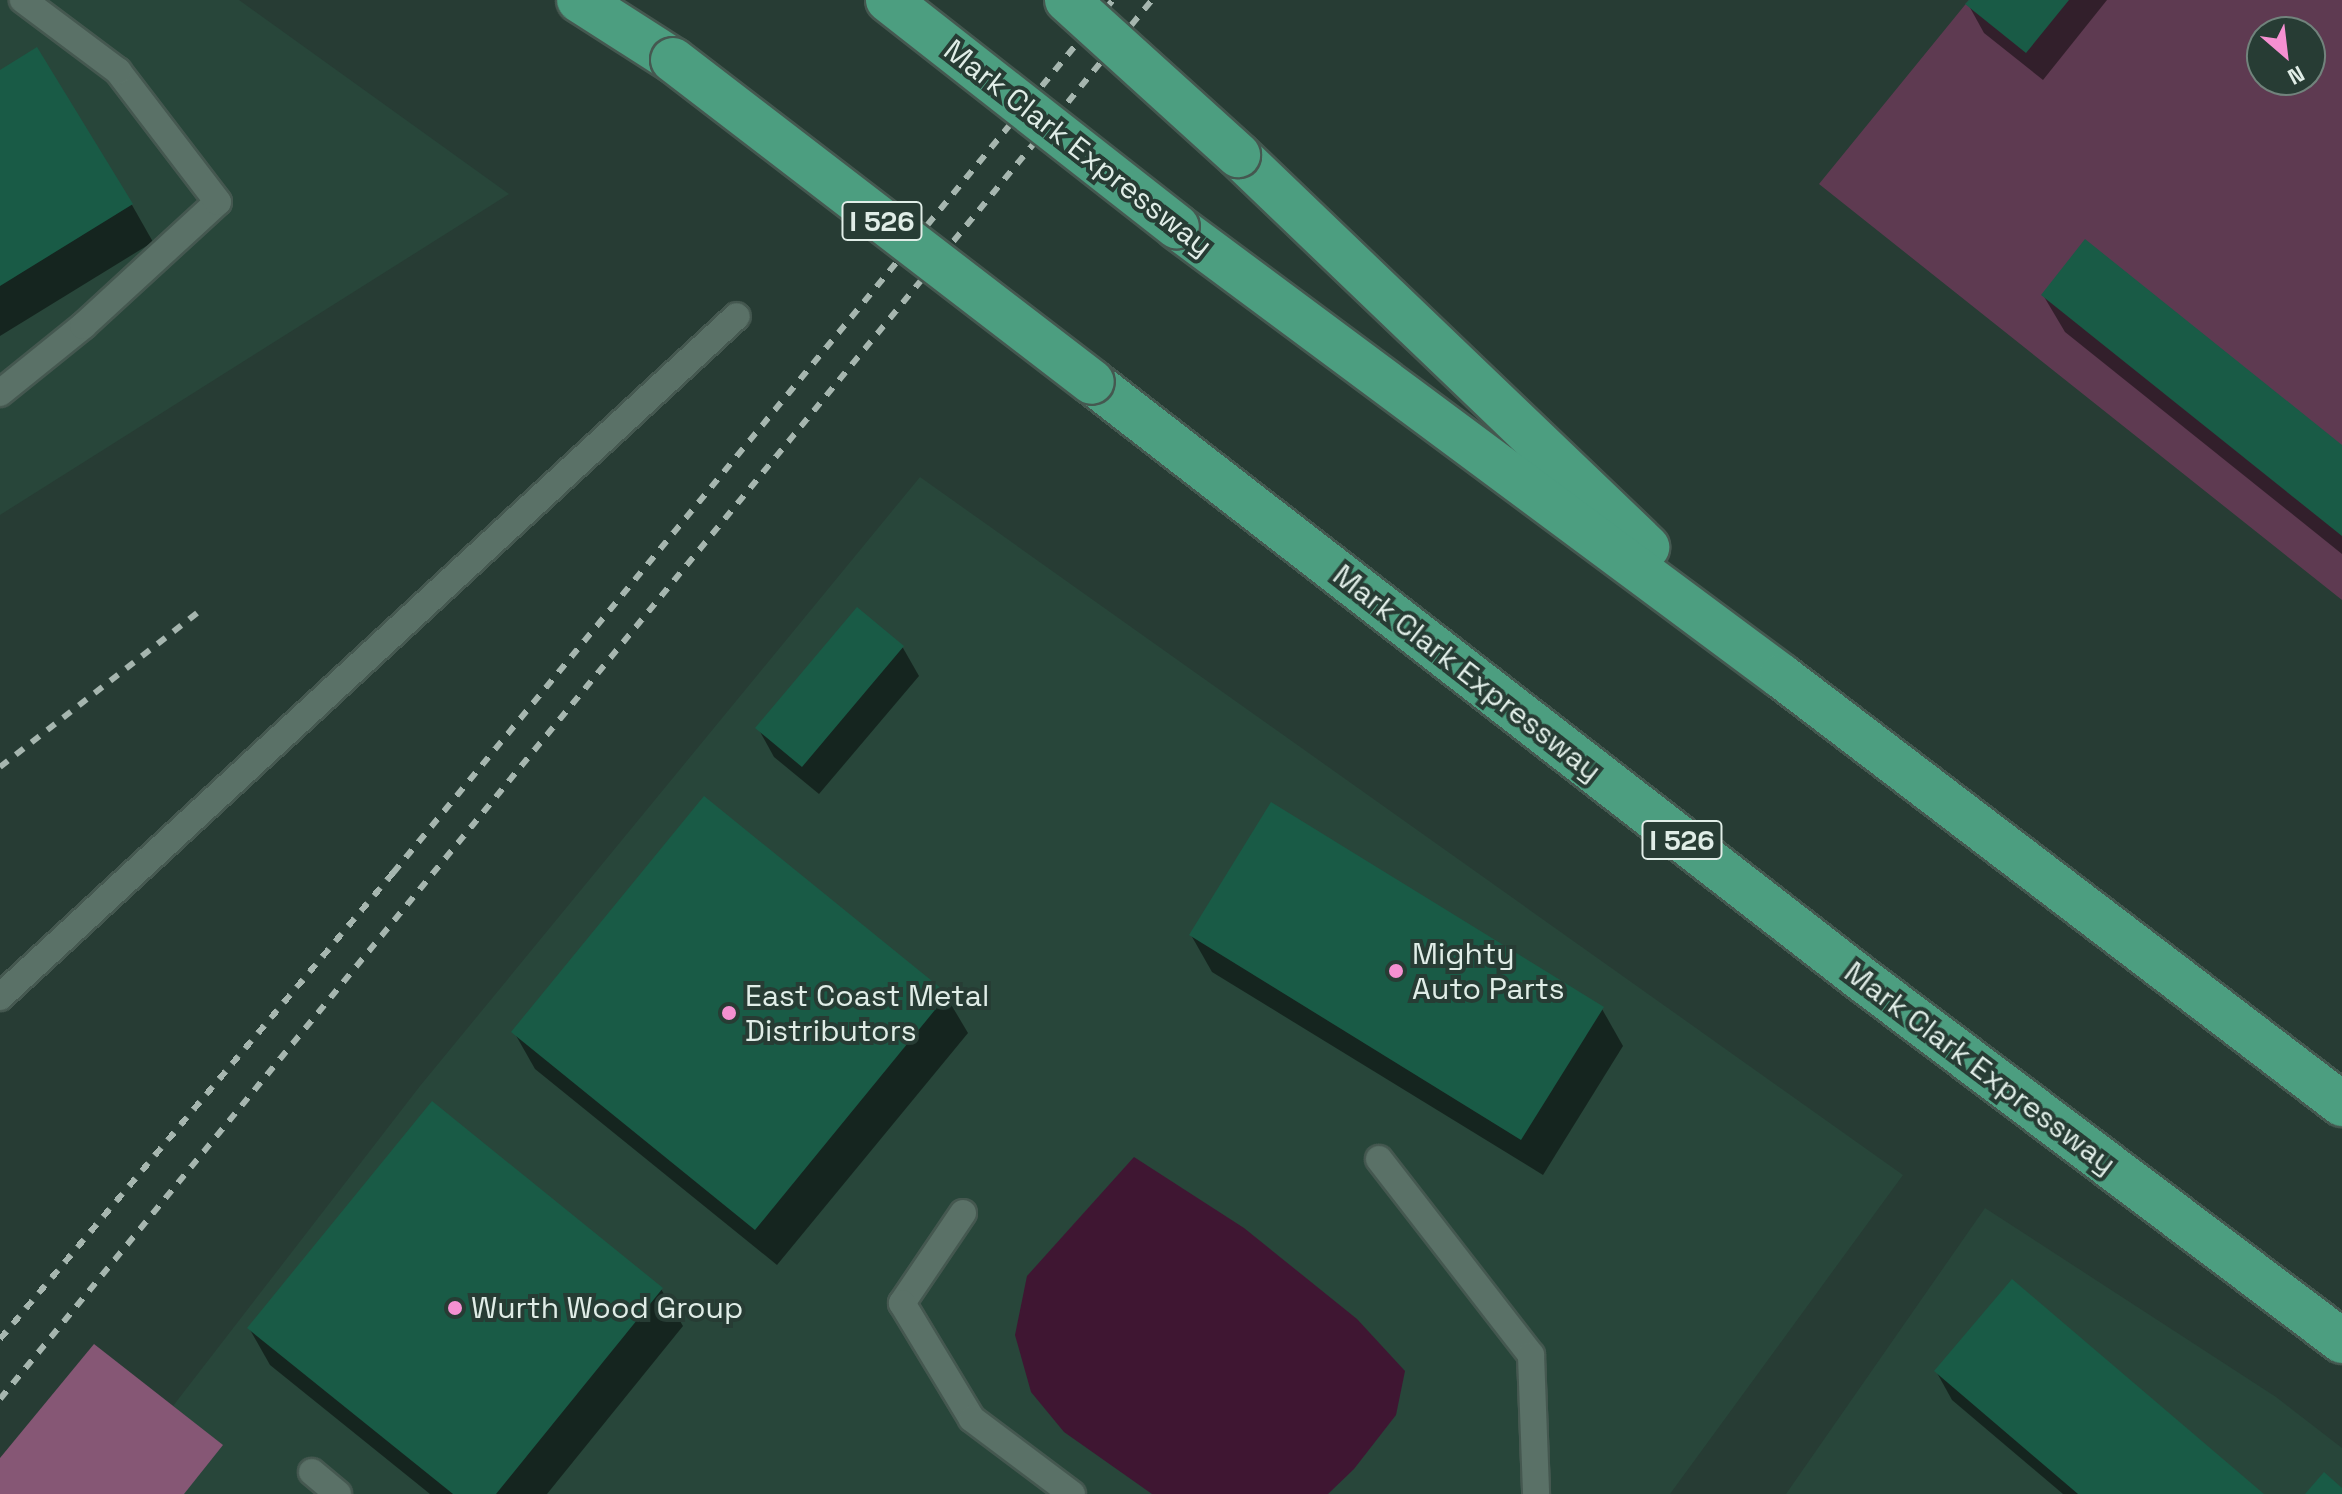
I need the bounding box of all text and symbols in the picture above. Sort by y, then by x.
north arrow [2246,16,2326,96]
street label: Mark Clark Expressway [937,32,1219,264]
text: N [2283,60,2309,91]
road number: I 526 [840,197,924,245]
street label: Mark Clark Expressway [1326,557,1608,789]
road number: I 526 [1640,816,1724,864]
place label: Mighty Auto Parts [1412,936,1565,1006]
street label: Mark Clark Expressway [1837,954,2123,1182]
marker: Mighty Auto Parts [1387,962,1405,980]
place label: East Coast Metal Distributors [745,978,989,1048]
marker: East Coast Metal Distributors [720,1004,738,1022]
place label: Wurth Wood Group [471,1290,743,1326]
marker: Wurth Wood Group [446,1299,464,1317]

